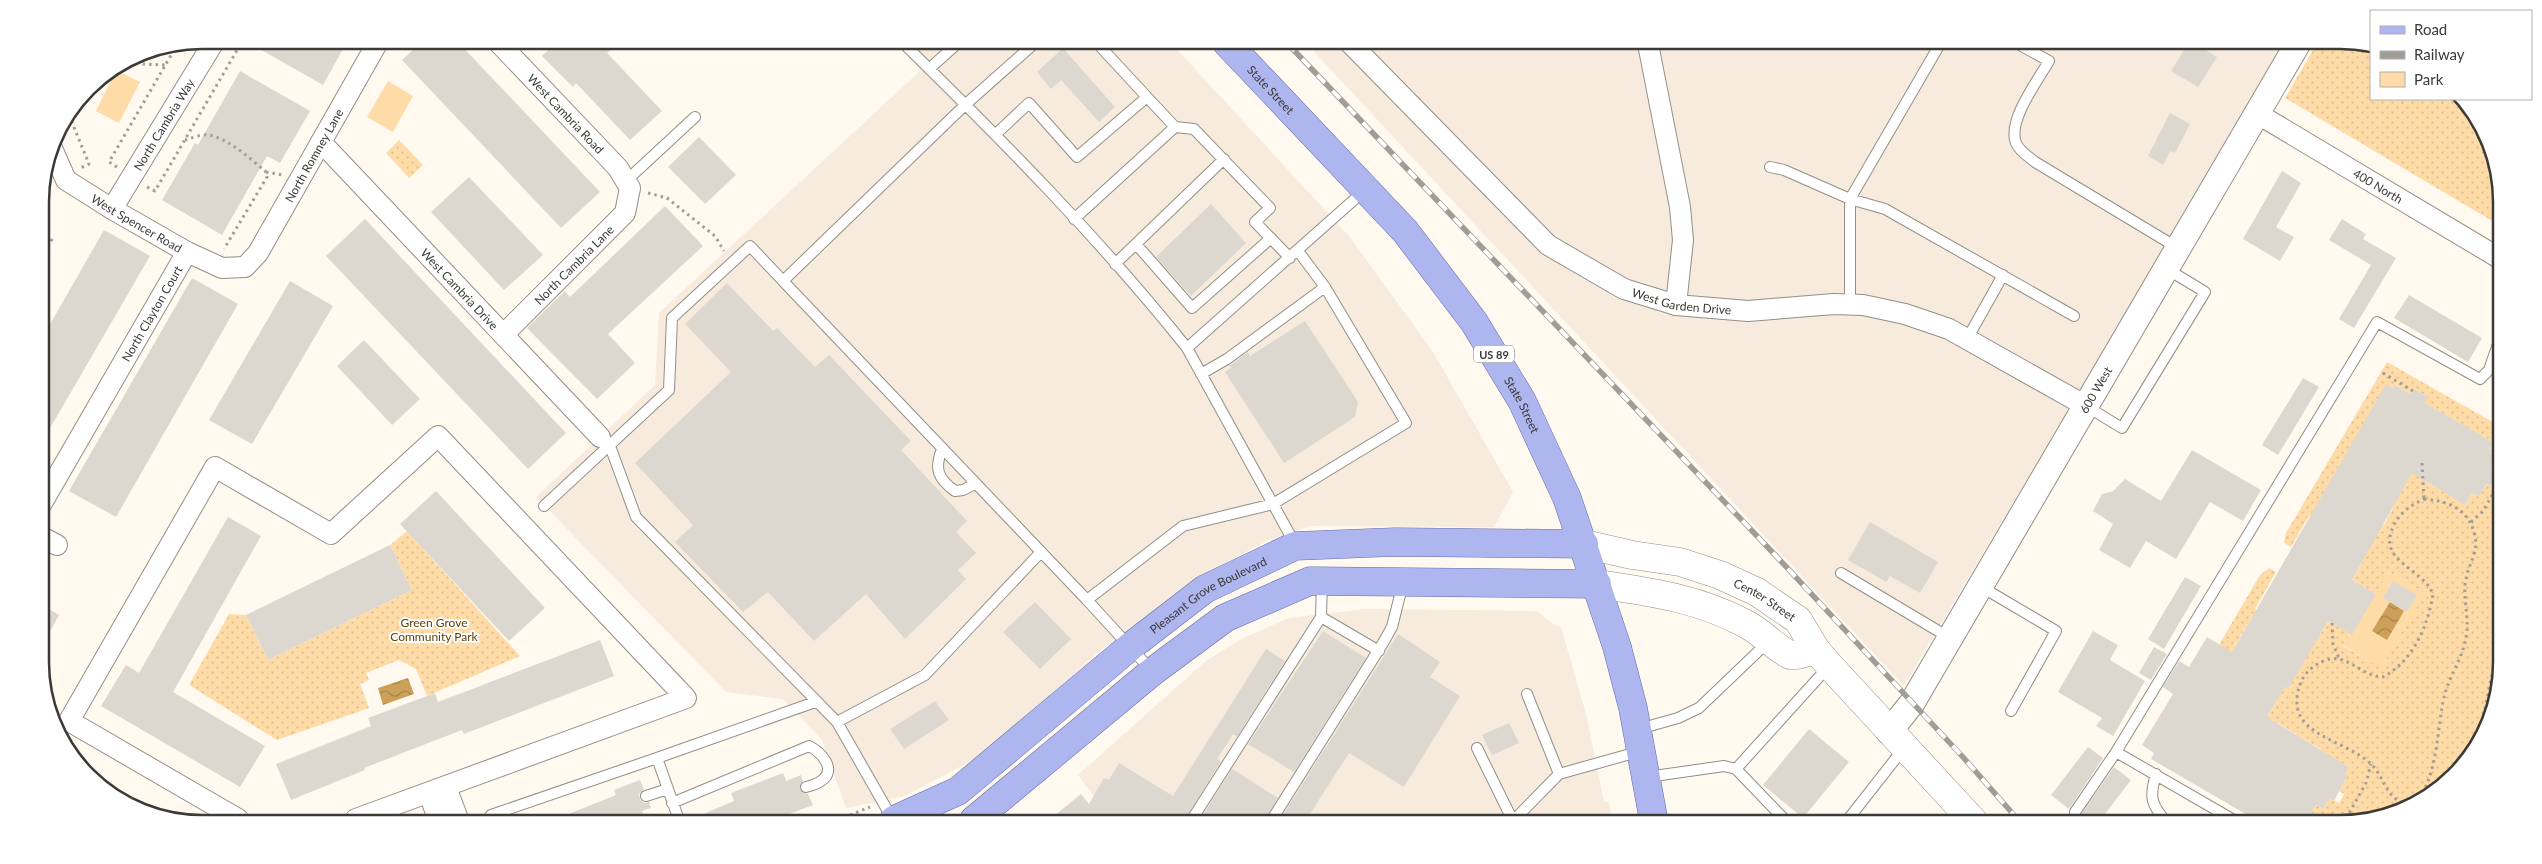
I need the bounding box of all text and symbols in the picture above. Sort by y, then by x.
legend [2370,10,2532,100]
text: Road [2414,20,2447,38]
text: Railway [2414,45,2465,63]
street label: State Street [1244,62,1298,118]
street label: West Cambria Road [525,70,607,156]
text: Park [2414,70,2444,88]
street label: North Cambria Way [130,75,198,173]
street label: North Romney Lane [281,106,346,205]
street label: 400 North [2351,165,2406,206]
street label: West Spencer Road [89,190,185,255]
street label: North Cambria Lane [531,222,617,308]
street label: West Cambria Drive [418,245,502,333]
street label: North Clayton Court [118,262,185,364]
street label: West Garden Drive [1630,284,1732,317]
road number: US 89 [1474,346,1514,362]
street label: 600 West [2076,363,2115,416]
street label: State Street [1501,374,1544,436]
street label: Pleasant Grove Boulevard [1146,553,1269,637]
street label: Center Street [1731,575,1799,624]
park label: Green Grove Community Park [390,615,479,644]

